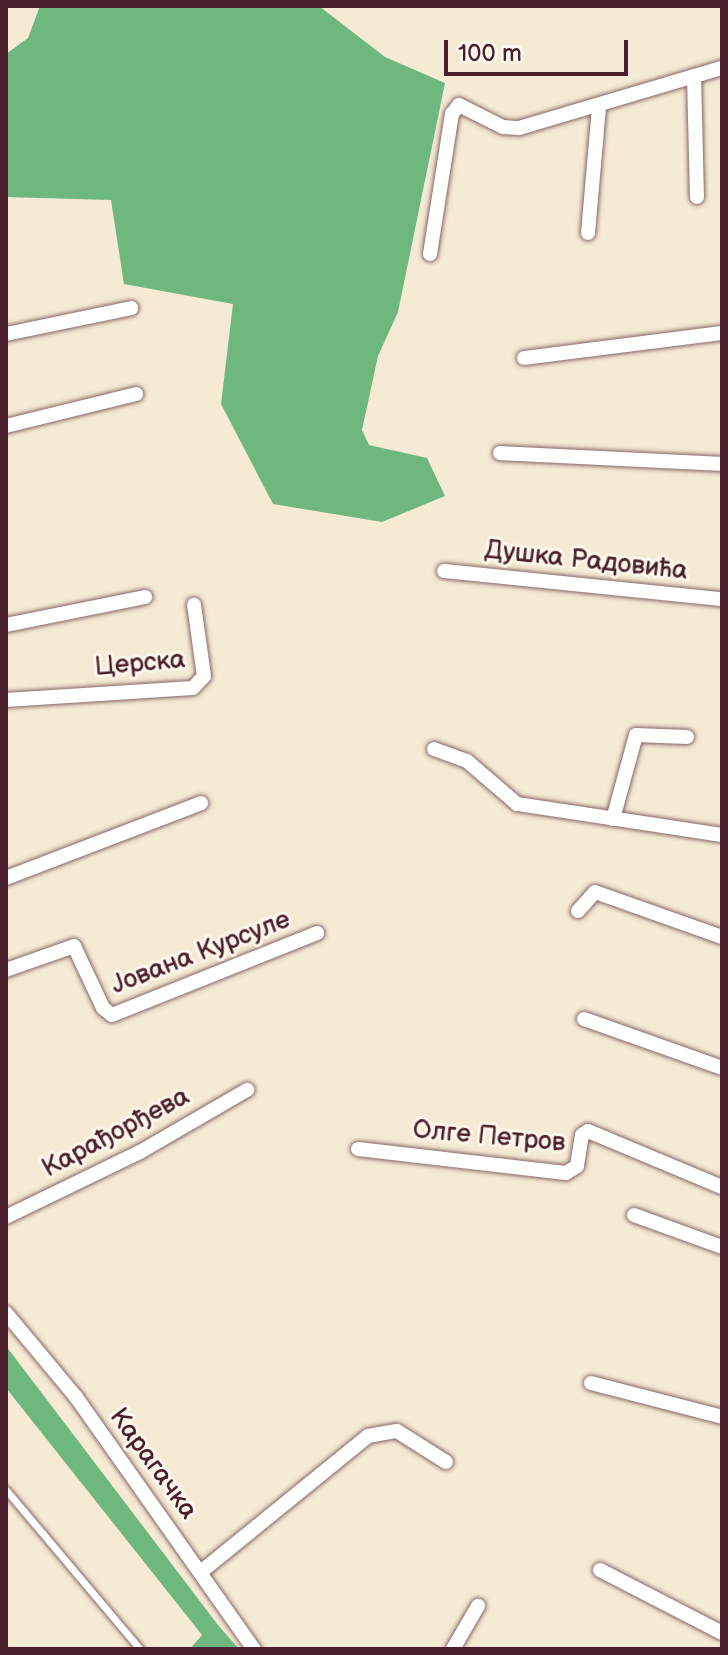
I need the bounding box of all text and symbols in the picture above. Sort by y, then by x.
scale bar [448,24,632,74]
text: 100 m [458,39,522,68]
street label: Душка Радовића [483,535,689,587]
street label: Церска [94,645,186,683]
street label: Јована Курсуле [107,905,295,1001]
street label: Карађорђева [37,1081,195,1185]
street label: Олге Петров [411,1115,567,1159]
street label: Карагачка [102,1403,204,1525]

